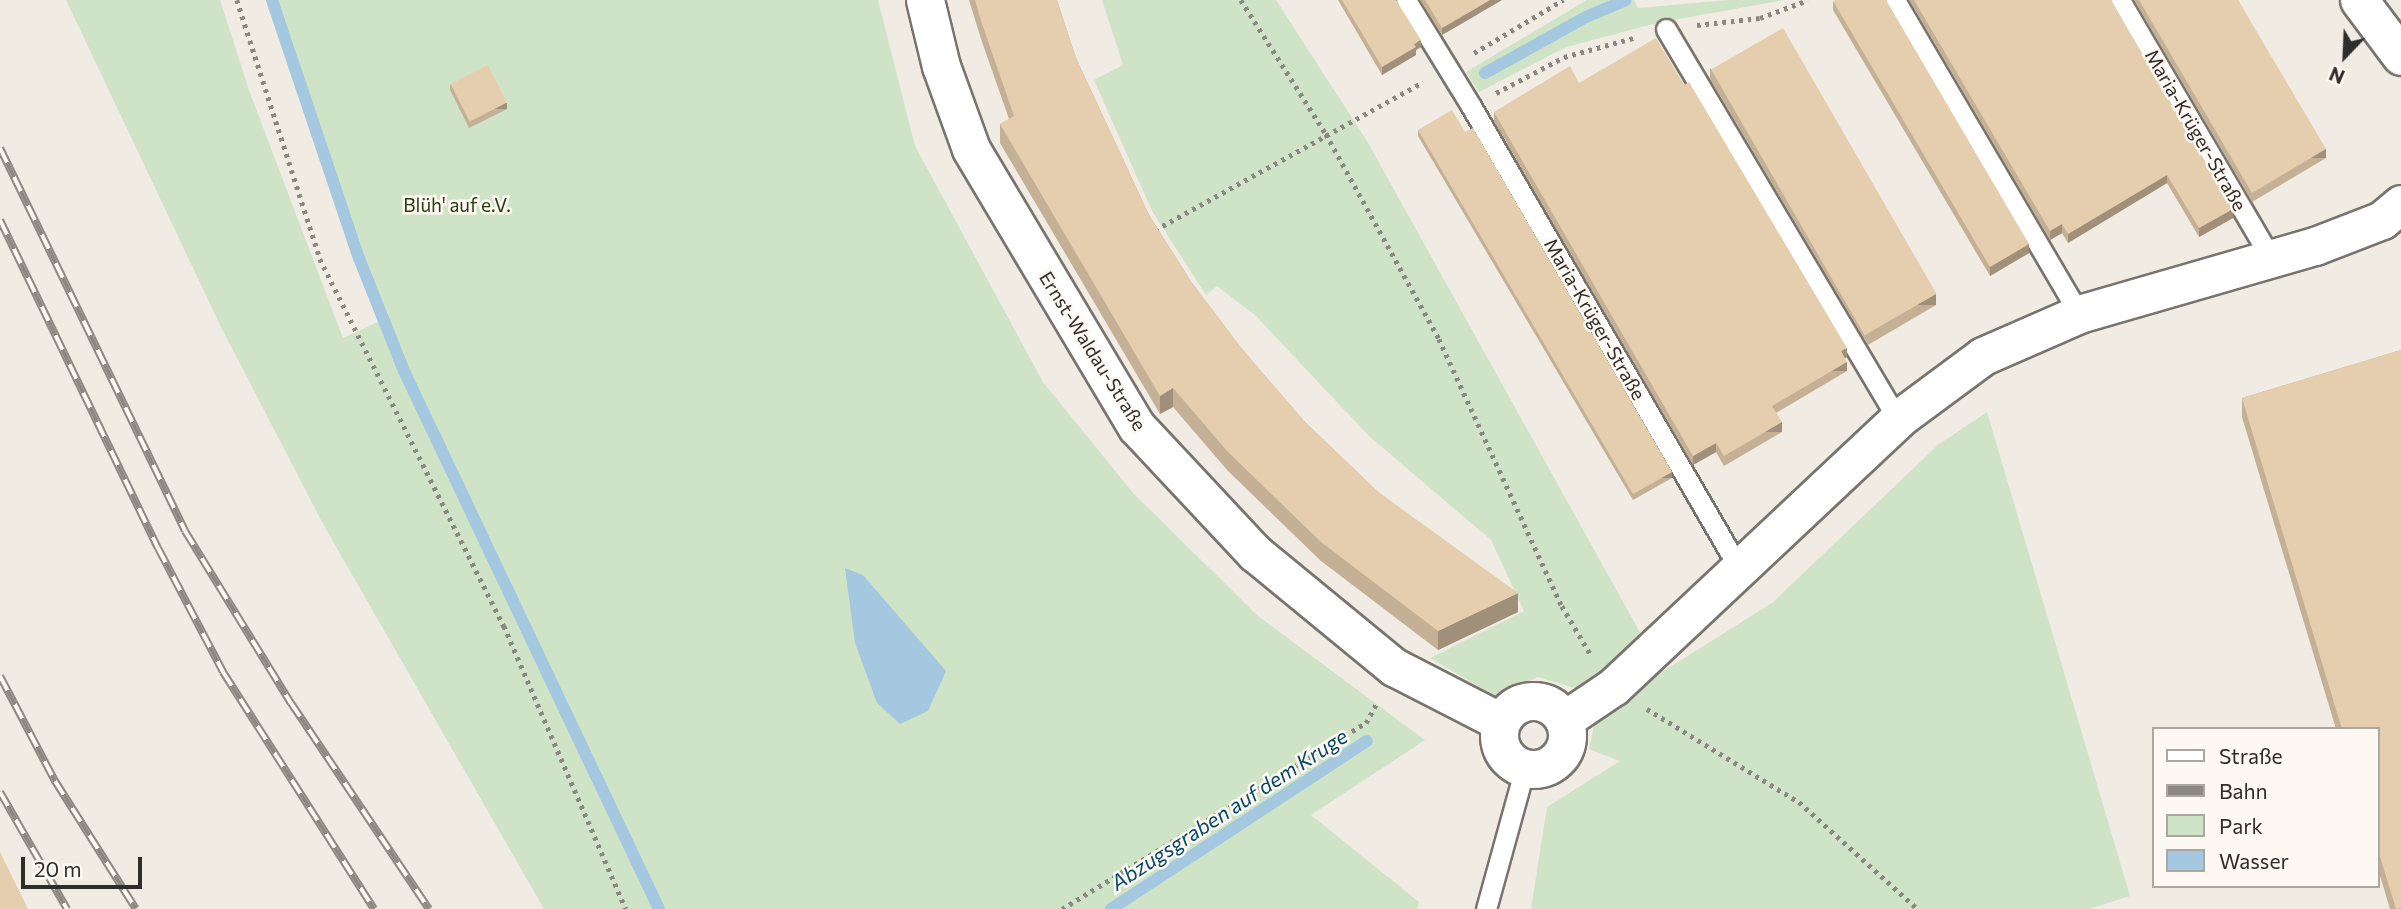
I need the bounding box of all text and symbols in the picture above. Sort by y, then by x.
north arrow [2310,21,2380,91]
street label: Maria-Krüger-Straße [2140,45,2252,215]
text: N [2326,62,2348,89]
park label: Blüh' auf e.V. [403,194,511,216]
street label: Maria-Krüger-Straße [1539,234,1651,404]
street label: Ernst-Waldau-Straße [1035,267,1151,435]
water label: Abzugsgraben auf dem Kruge [1106,723,1352,895]
legend [2152,727,2380,888]
text: Straße [2219,743,2283,768]
text: Bahn [2219,778,2268,803]
text: Park [2219,813,2263,838]
scale bar [24,842,145,886]
text: Wasser [2219,848,2289,873]
text: 20 m [34,856,82,881]

